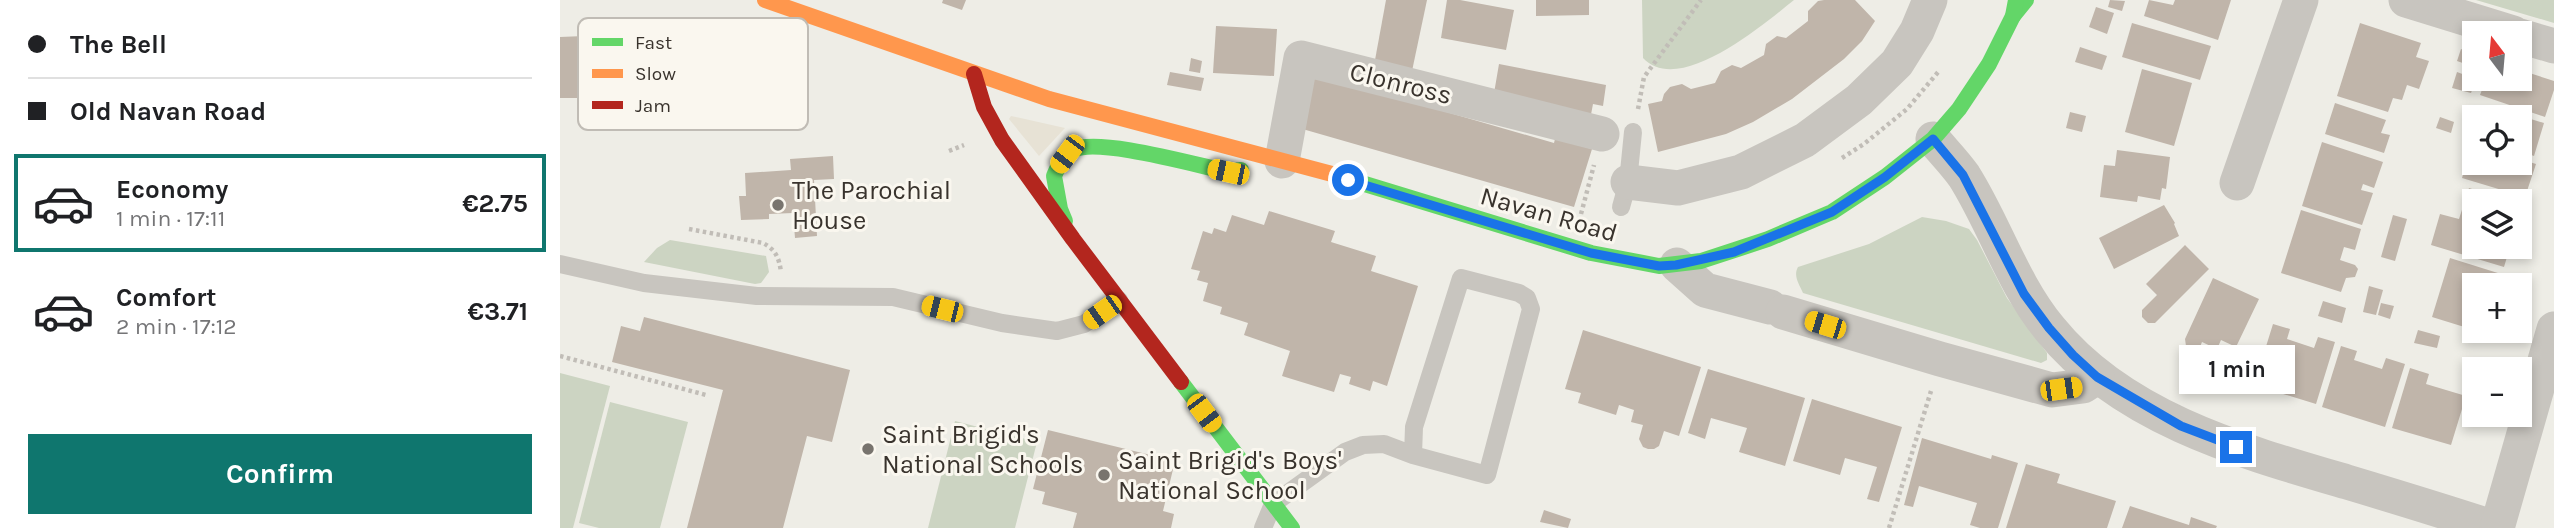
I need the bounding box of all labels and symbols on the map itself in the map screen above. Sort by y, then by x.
legend [578,18,808,130]
north arrow [2462,21,2532,91]
text: Fast [635,32,672,54]
street label: Clonross [1347,56,1455,111]
text: Slow [635,63,676,85]
text: Jam [635,95,671,117]
car [1046,131,1089,177]
car [1206,157,1251,187]
route start [1332,164,1364,196]
place label: The Parochial House [792,175,951,236]
street label: Navan Road [1477,180,1621,249]
marker: The Parochial House [770,197,786,213]
car [1079,291,1126,333]
car [920,294,965,324]
car [1802,309,1849,341]
callout: 1 min [2178,346,2294,394]
car [2039,376,2084,402]
car [1183,390,1226,436]
place label: Saint Brigid's National Schools [882,419,1083,480]
route end [2220,431,2252,463]
marker: Saint Brigid's National Schools [860,441,876,457]
place label: Saint Brigid's Boys' National School [1118,445,1342,506]
marker: Saint Brigid's Boys' National School [1096,467,1112,483]

